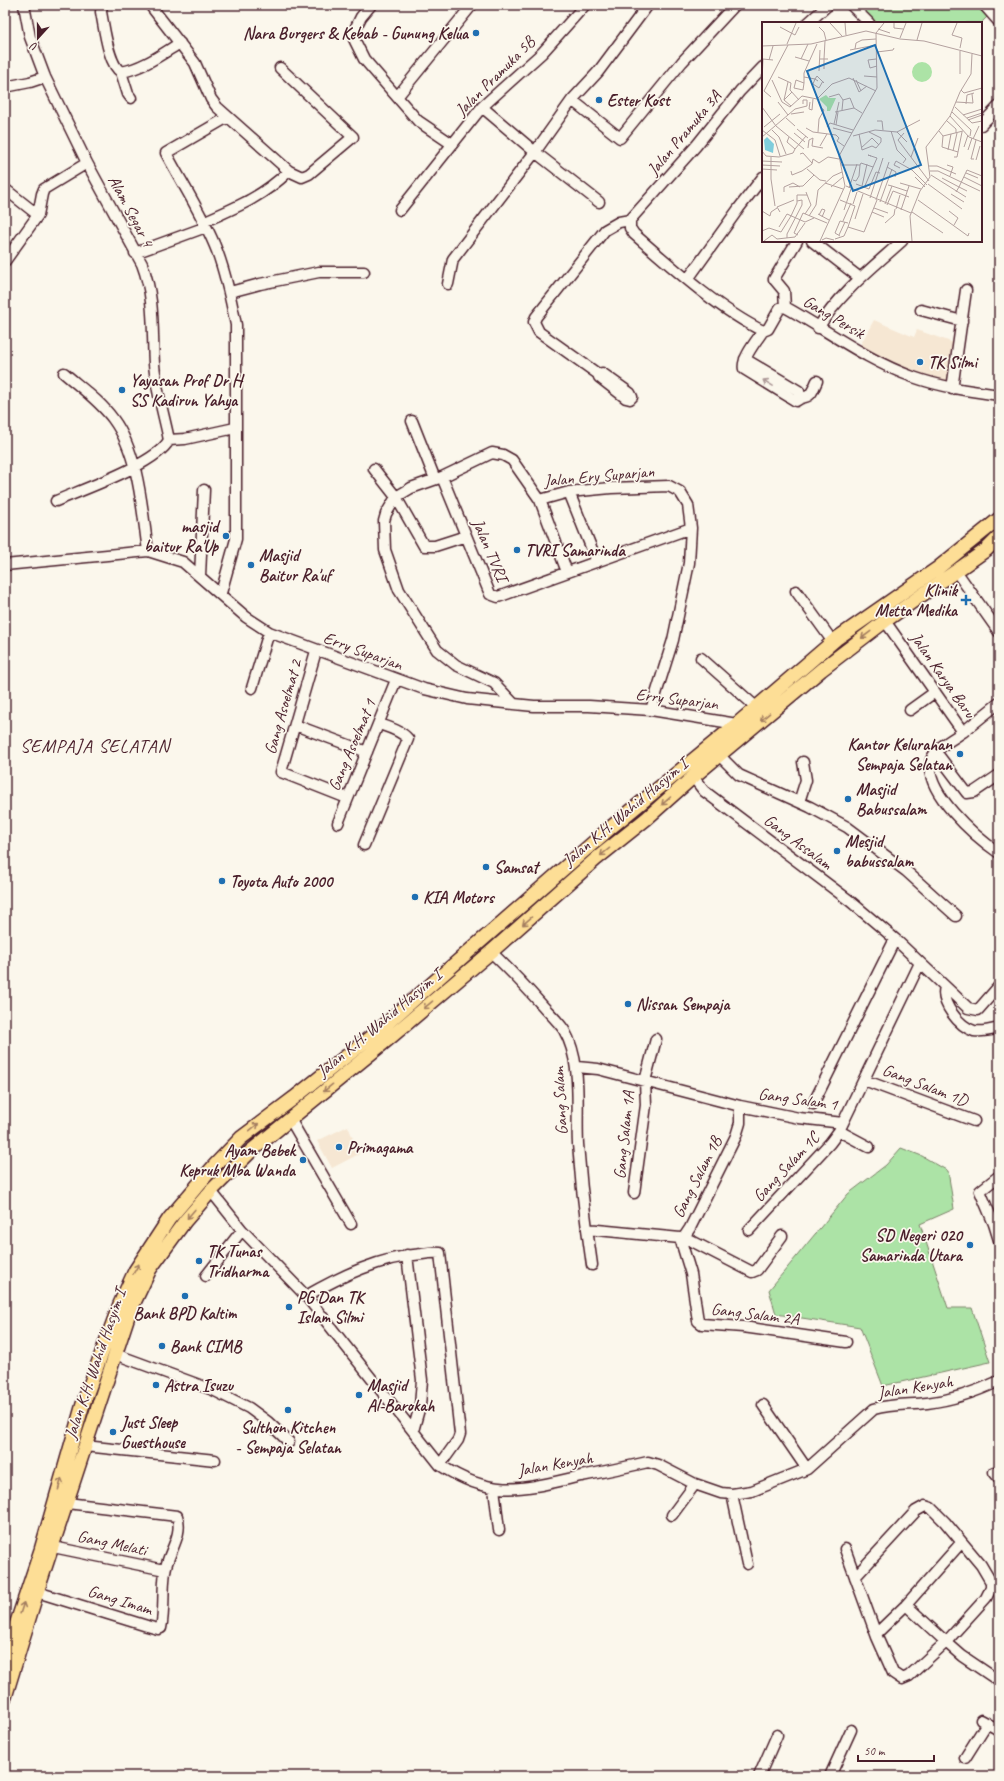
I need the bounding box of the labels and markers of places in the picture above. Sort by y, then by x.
place label: Nara Burgers & Kebab - Gunung Kelua [243,23,470,44]
marker: Nara Burgers & Kebab - Gunung Kelua [471,28,481,38]
place label: Ester Kost [607,90,672,111]
marker: Ester Kost [594,95,604,105]
place label: TK Silmi [928,352,979,373]
marker: TK Silmi [915,357,925,367]
place label: Yayasan Prof Dr H SS Kadirun Yahya [130,370,245,411]
marker: Yayasan Prof Dr H SS Kadirun Yahya [117,385,127,395]
place label: masjid baitur Ra'Up [144,516,221,557]
marker: masjid baitur Ra'Up [221,531,231,541]
place label: TVRI Samarinda [525,540,626,561]
place label: Masjid Baitur Ra'uf [259,545,335,586]
marker: TVRI Samarinda [512,545,522,555]
marker: Masjid Baitur Ra'uf [246,560,256,570]
place label: Klinik Metta Medika [875,580,959,621]
marker: Klinik Metta Medika [960,594,972,606]
place label: Kantor Kelurahan Sempaja Selatan [847,734,953,775]
marker: Kantor Kelurahan Sempaja Selatan [955,749,965,759]
place label: Masjid Babussalam [856,779,928,820]
marker: Masjid Babussalam [843,794,853,804]
place label: Mesjid babussalam [845,831,914,872]
marker: Mesjid babussalam [832,846,842,856]
place label: Samsat [494,857,540,878]
marker: Samsat [481,862,491,872]
place label: Toyota Auto 2000 [230,871,335,892]
marker: Toyota Auto 2000 [217,876,227,886]
place label: KIA Motors [423,887,496,908]
marker: KIA Motors [410,892,420,902]
place label: Nissan Sempaja [636,994,731,1015]
marker: Nissan Sempaja [623,999,633,1009]
place label: Primagama [347,1137,414,1158]
place label: Ayam Bebek Kepruk Mba Wanda [179,1140,297,1181]
marker: Primagama [334,1142,344,1152]
marker: Ayam Bebek Kepruk Mba Wanda [298,1155,308,1165]
place label: SD Negeri 020 Samarinda Utara [860,1225,964,1266]
marker: SD Negeri 020 Samarinda Utara [965,1240,975,1250]
place label: TK Tunas Tridharma [207,1241,270,1282]
marker: TK Tunas Tridharma [194,1256,204,1266]
place label: PG Dan TK Islam Silmi [297,1287,366,1328]
marker: Bank BPD Kaltim [180,1291,190,1301]
marker: PG Dan TK Islam Silmi [284,1302,294,1312]
place label: Bank BPD Kaltim [134,1303,238,1324]
place label: Bank CIMB [170,1336,243,1357]
marker: Bank CIMB [157,1341,167,1351]
place label: Astra Isuzu [164,1375,234,1396]
place label: Masjid Al-Barokah [367,1375,435,1416]
marker: Astra Isuzu [151,1380,161,1390]
marker: Masjid Al-Barokah [354,1390,364,1400]
marker: Sulthon Kitchen - Sempaja Selatan [283,1405,293,1415]
place label: Just Sleep Guesthouse [120,1412,186,1453]
place label: Sulthon Kitchen - Sempaja Selatan [235,1417,342,1458]
marker: Just Sleep Guesthouse [108,1427,118,1437]

